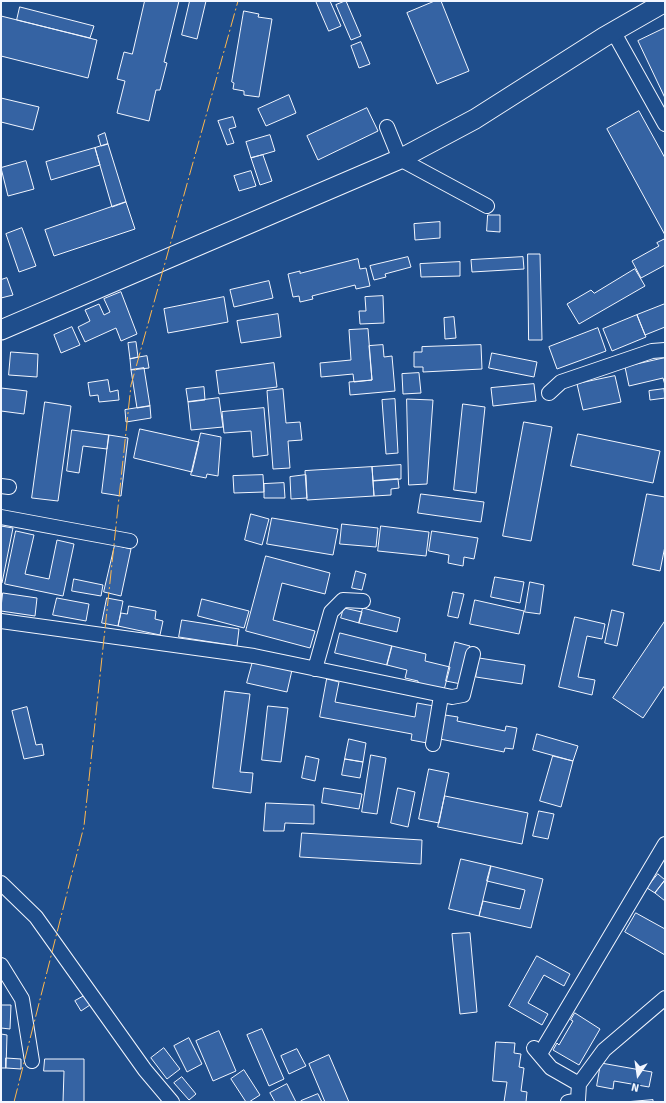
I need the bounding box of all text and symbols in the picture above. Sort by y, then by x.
north arrow [618,1055,658,1095]
text: N [630,1080,640,1094]

